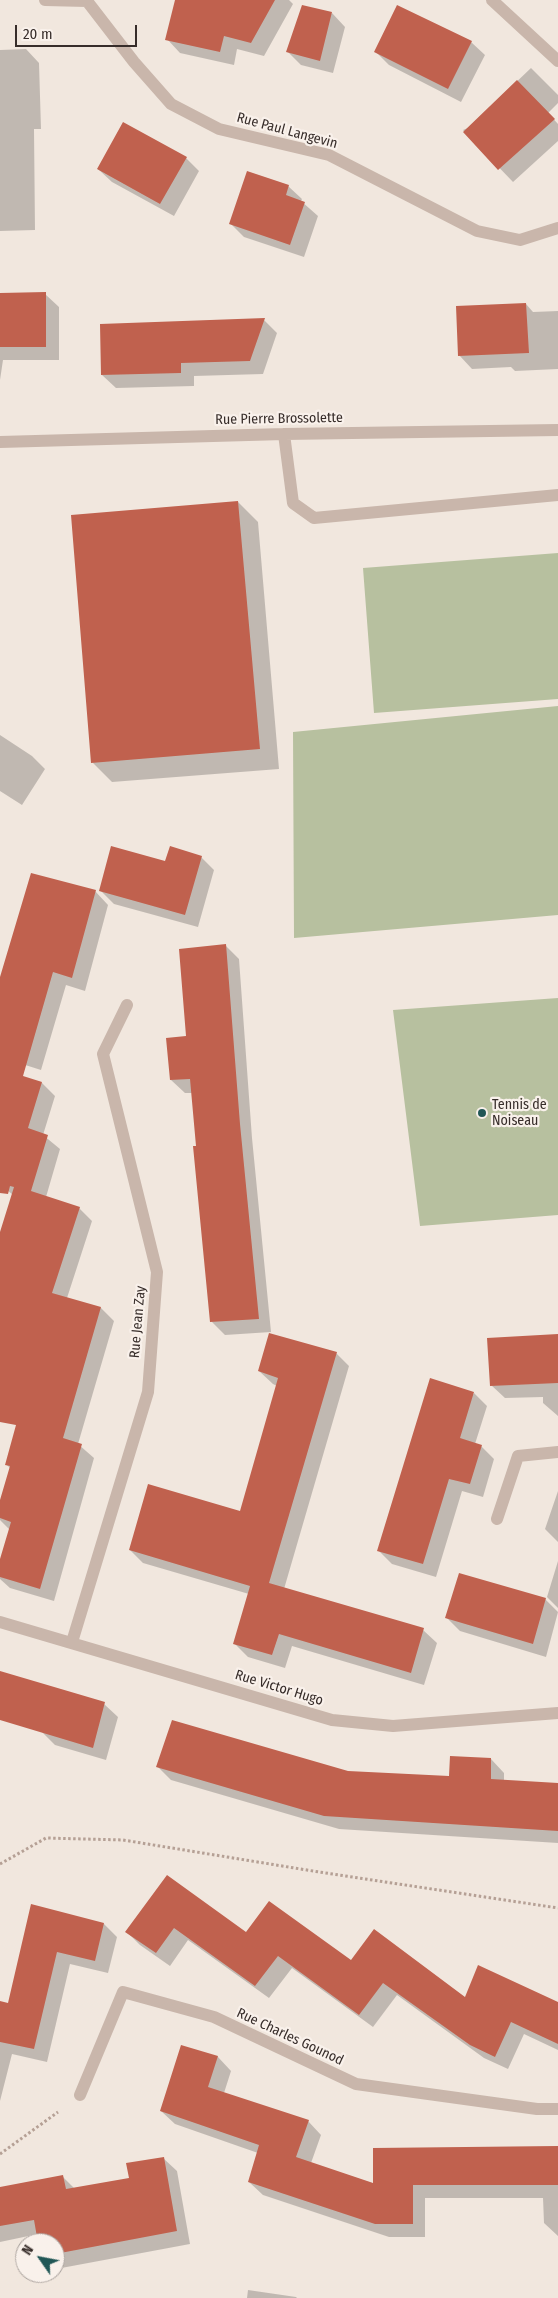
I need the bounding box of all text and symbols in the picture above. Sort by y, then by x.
scale bar [18,15,140,47]
text: 20 m [23,25,53,43]
street label: Rue Paul Langevin [235,109,339,153]
street label: Rue Pierre Brossolette [215,409,343,429]
place label: Tennis de Noiseau [492,1097,547,1130]
marker: Tennis de Noiseau [476,1107,488,1119]
street label: Rue Jean Zay [126,1285,150,1359]
street label: Rue Victor Hugo [233,1667,325,1709]
street label: Rue Charles Gounod [234,2005,346,2069]
north arrow [15,2233,65,2283]
text: N [18,2242,37,2258]

